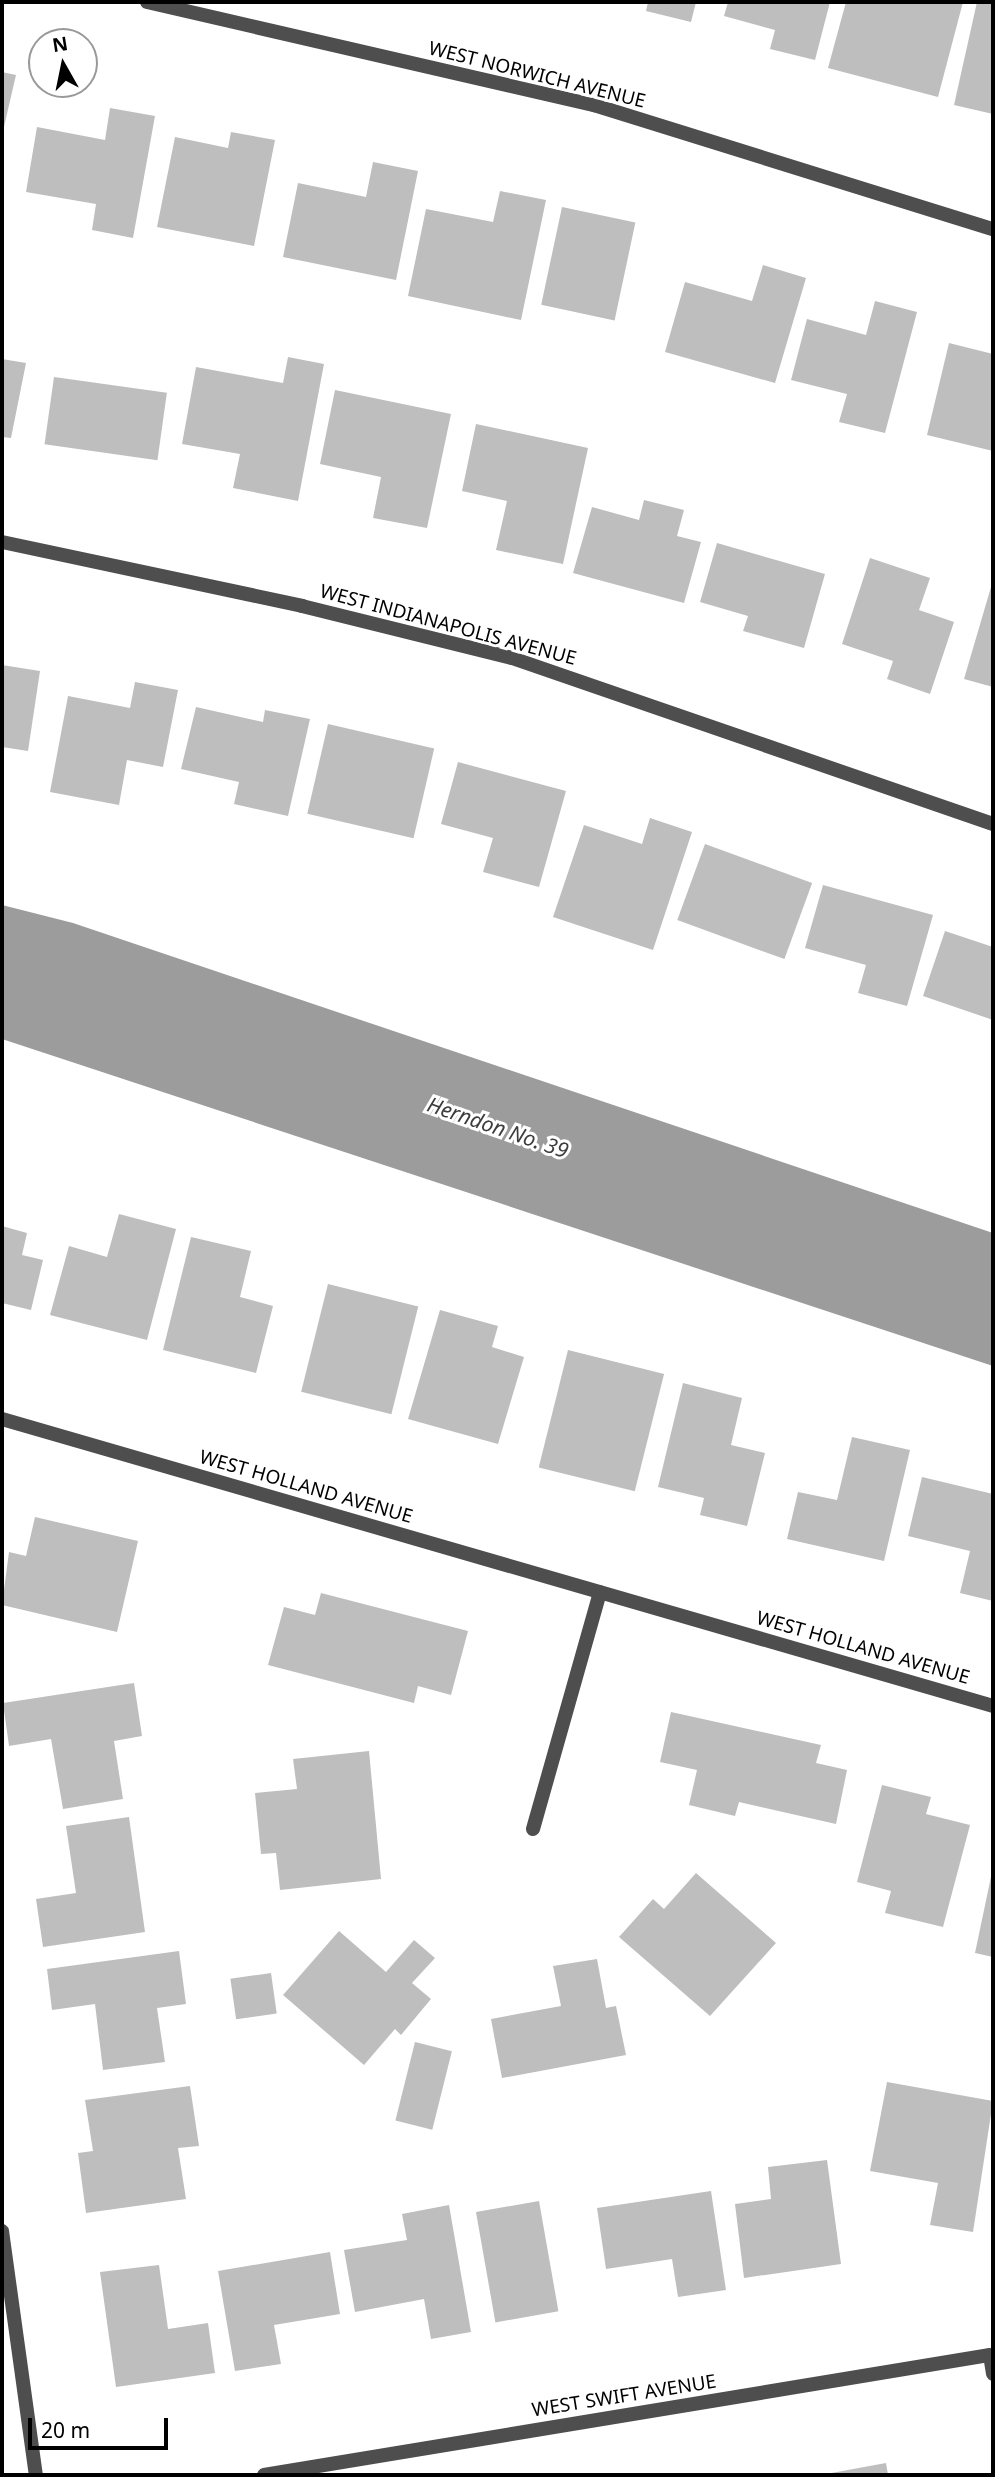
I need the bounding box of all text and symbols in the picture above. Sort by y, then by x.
north arrow [28,28,98,98]
text: N [50,30,70,58]
street label: WEST NORWICH AVENUE [426,37,648,113]
street label: WEST INDIANAPOLIS AVENUE [317,580,579,670]
water label: Herndon No. 39 [424,1091,572,1163]
street label: WEST HOLLAND AVENUE [197,1446,415,1528]
street label: WEST HOLLAND AVENUE [754,1607,972,1689]
street label: WEST SWIFT AVENUE [530,2370,718,2422]
scale bar [32,2404,172,2448]
text: 20 m [41,2416,90,2444]

